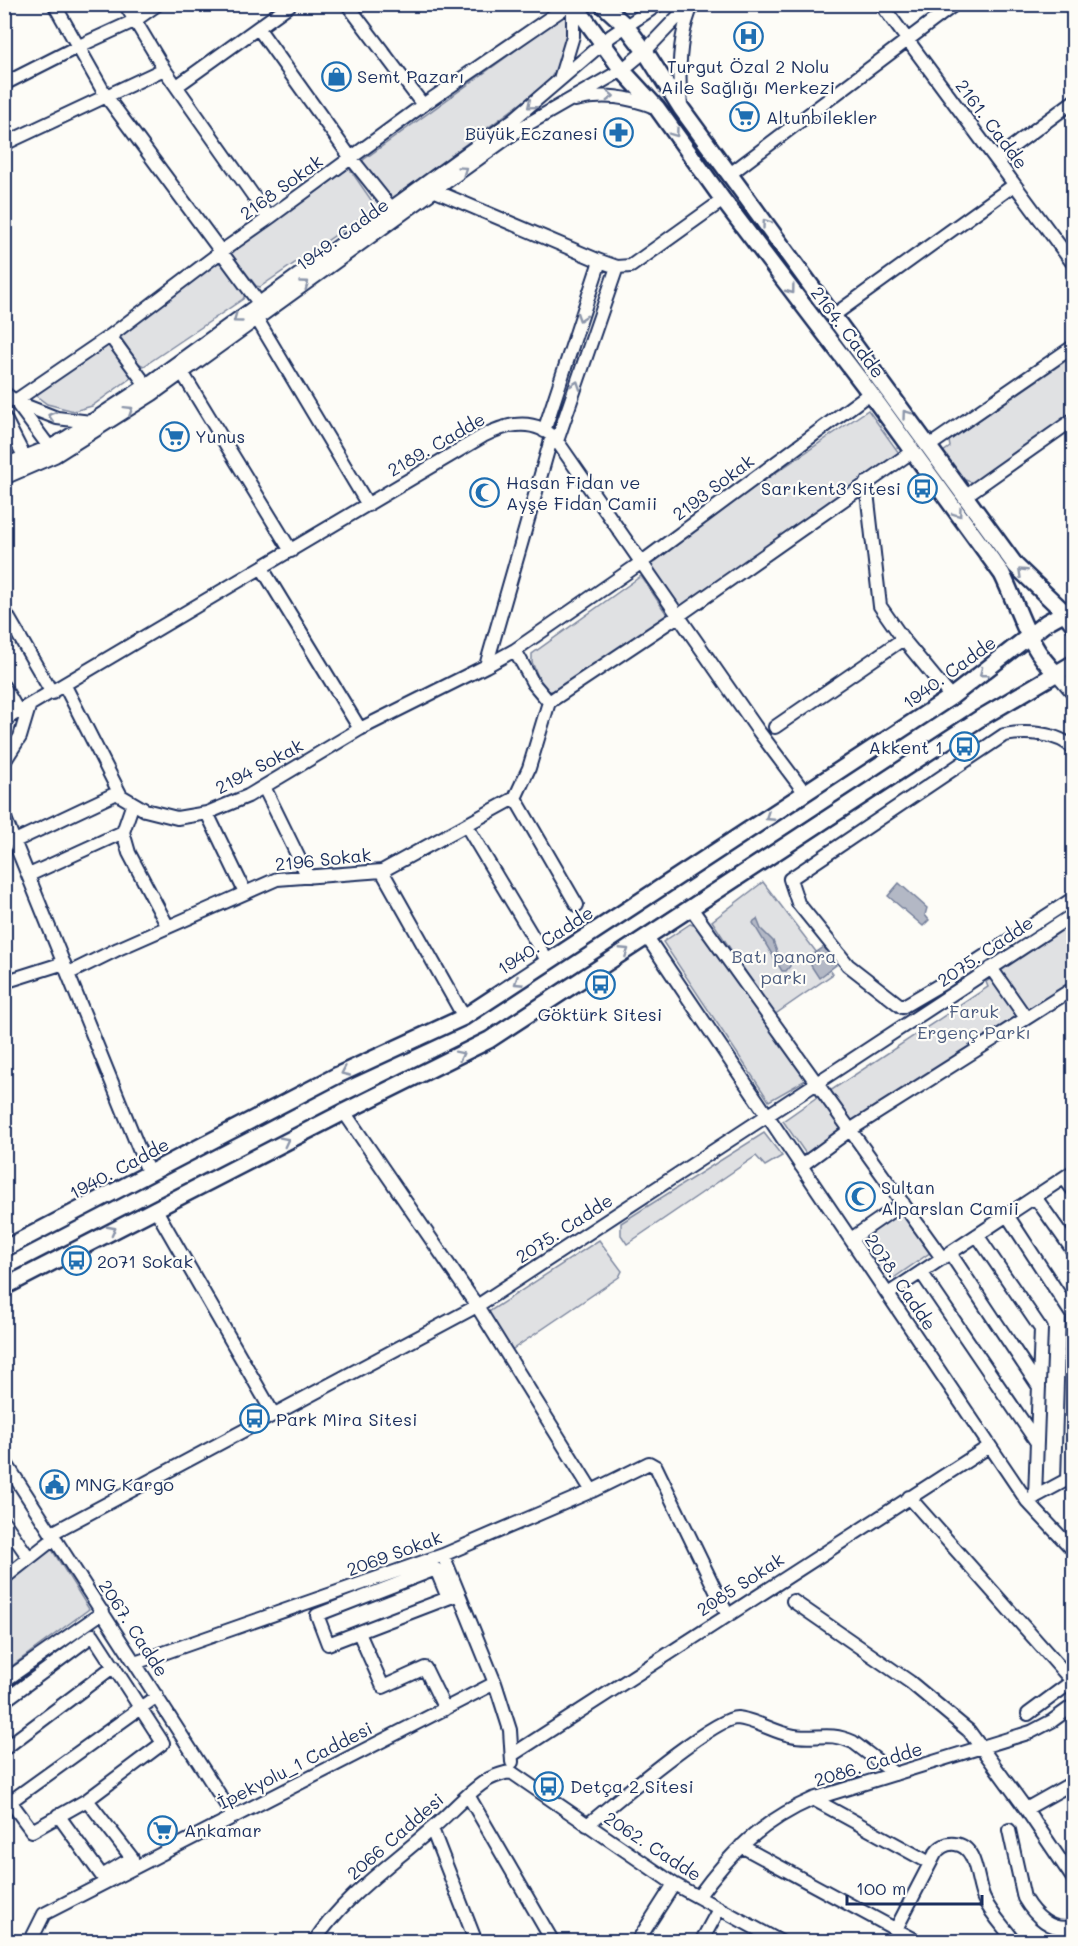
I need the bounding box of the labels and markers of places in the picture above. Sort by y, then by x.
hospital icon: Turgut Özal 2 Nolu Aile Sağlığı Merkezi [732,21,764,53]
place label: Turgut Özal 2 Nolu Aile Sağlığı Merkezi [661,54,835,99]
shop icon: Semt Pazarı [320,60,352,92]
place label: Semt Pazarı [357,64,464,88]
supermarket icon: Altunbilekler [729,101,761,133]
place label: Altunbilekler [766,105,878,129]
pharmacy icon: Büyük Eczanesi [603,117,635,149]
place label: Büyük Eczanesi [465,121,598,145]
supermarket icon: Yunus [158,420,190,452]
place label: Yunus [195,424,245,448]
place label: Hasan Fidan ve Ayşe Fidan Camii [506,470,657,515]
bus stop icon: Sarıkent3 Sitesi [906,472,938,504]
mosque icon: Hasan Fidan ve Ayşe Fidan Camii [469,476,501,508]
place label: Sarıkent3 Sitesi [761,476,901,500]
bus stop icon: Akkent 1 [948,731,980,763]
place label: Akkent 1 [869,735,943,759]
bus stop icon: Göktürk Sitesi [584,969,616,1001]
place label: Göktürk Sitesi [538,1002,662,1026]
place label: Sultan Alparslan Camii [881,1175,1019,1220]
mosque icon: Sultan Alparslan Camii [844,1181,876,1213]
bus stop icon: 2071 Sokak [60,1245,92,1277]
place label: 2071 Sokak [97,1249,193,1273]
bus stop icon: Park Mira Sitesi [239,1403,271,1435]
place label: Park Mira Sitesi [276,1407,417,1431]
public building icon: MNG Kargo [38,1468,70,1500]
place label: MNG Kargo [75,1472,174,1496]
bus stop icon: Detça 2 Sitesi [533,1770,565,1802]
place label: Detça 2 Sitesi [570,1774,694,1798]
supermarket icon: Ankamar [147,1814,179,1846]
place label: Ankamar [184,1818,262,1842]

